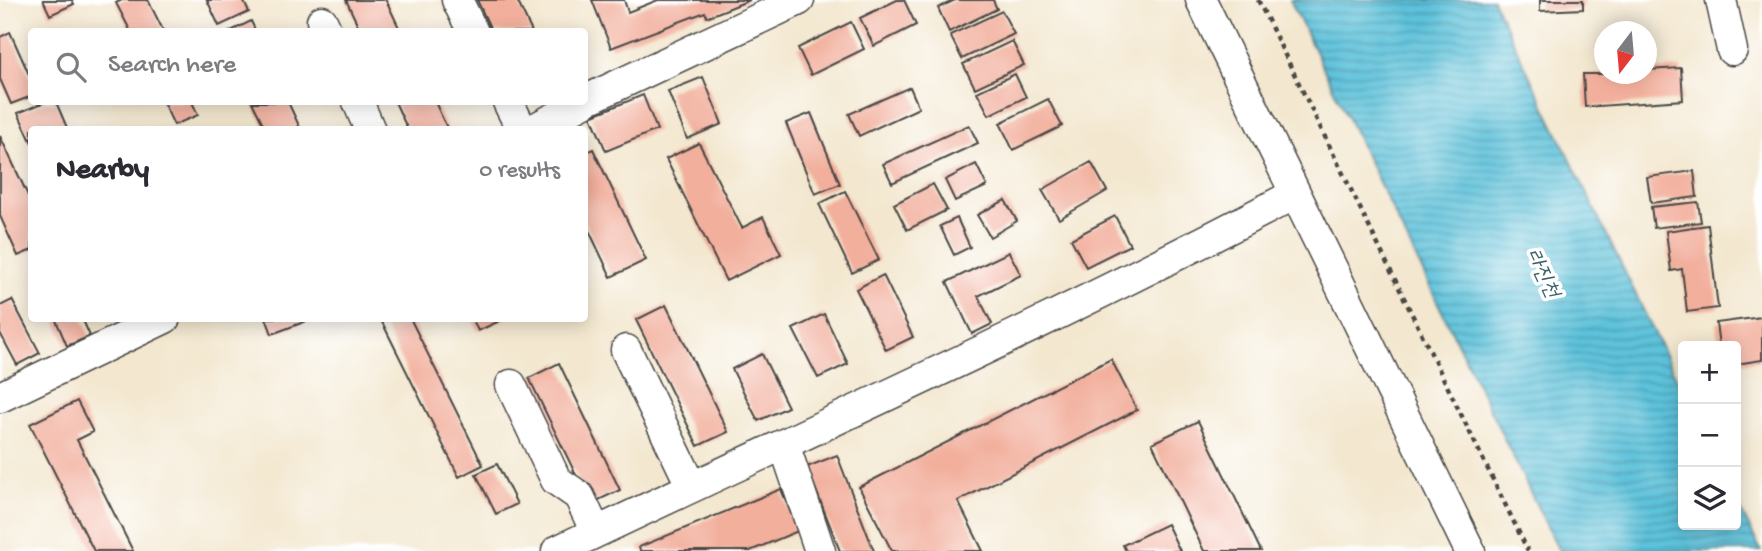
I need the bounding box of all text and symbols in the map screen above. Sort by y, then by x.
north arrow [1594,21,1657,84]
search box [28,28,588,105]
icon: search [52,48,90,86]
text: Search here [108,51,236,82]
text: Nearby [56,154,149,189]
text: 0 results [479,158,560,185]
water label: 라진천 [1519,246,1564,304]
map controls [1678,341,1741,530]
button: + [1678,341,1741,404]
button: − [1678,404,1741,467]
button: layers [1678,467,1741,530]

